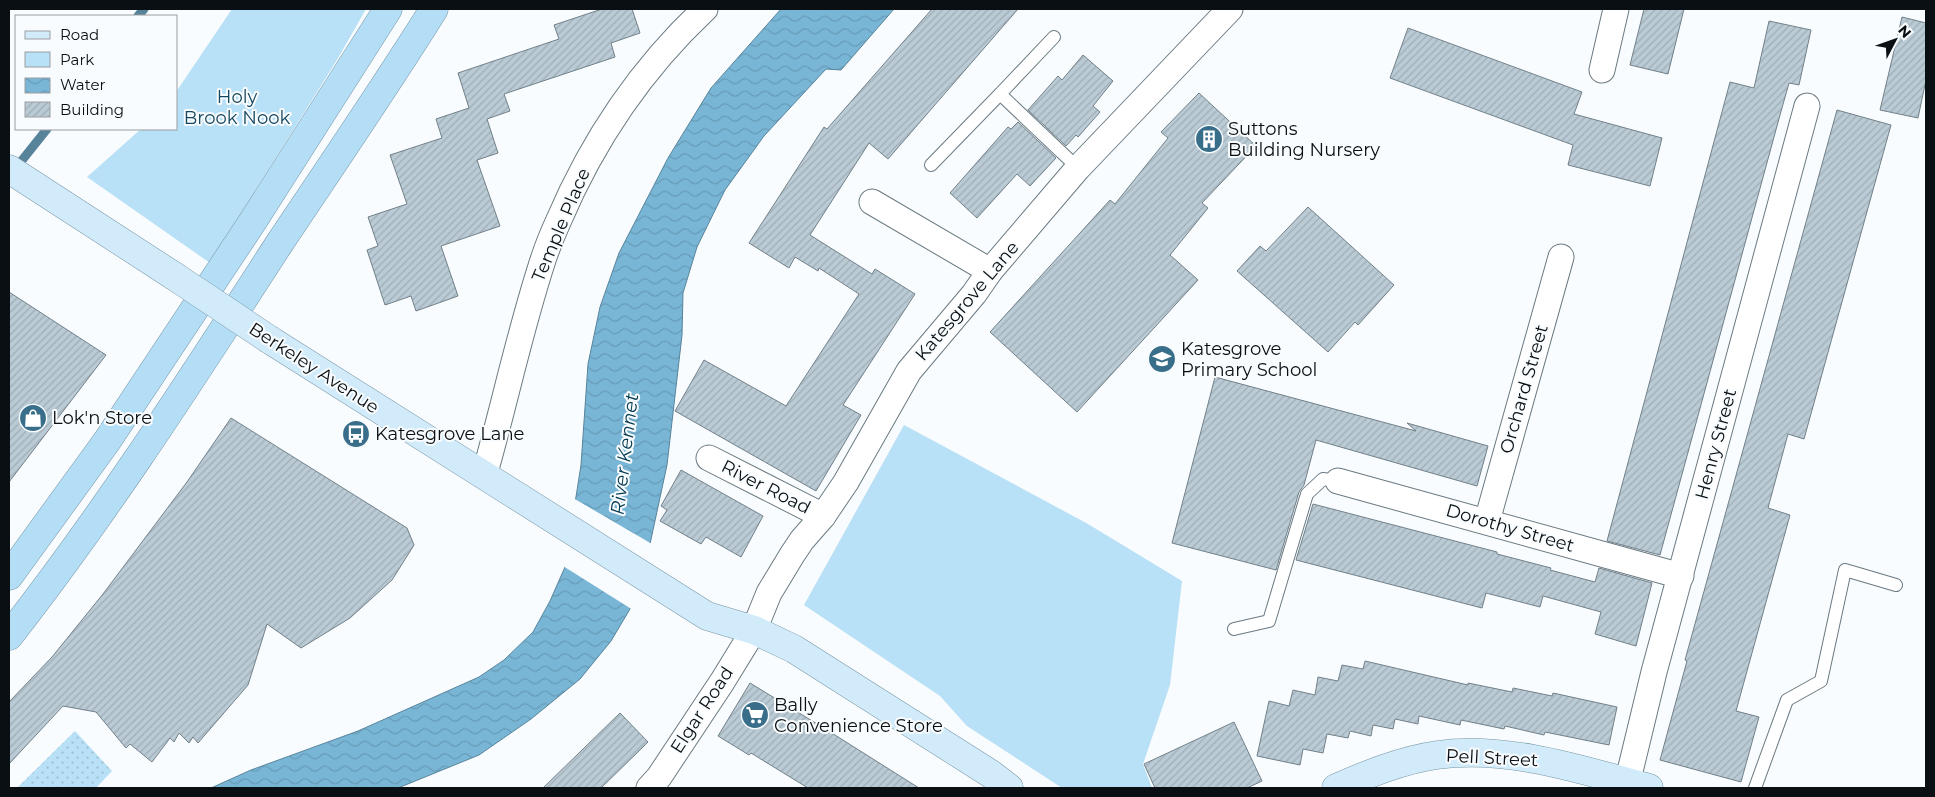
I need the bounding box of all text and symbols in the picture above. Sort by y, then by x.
legend [15,15,178,130]
north arrow [1870,15,1920,65]
text: N [1894,21,1915,42]
text: Road [60,25,99,44]
text: Park [60,50,94,69]
text: Water [60,75,106,94]
park label: Holy Brook Nook [184,86,291,129]
text: Building [60,100,124,119]
place label: Suttons Building Nursery [1228,118,1380,161]
building icon: Suttons Building Nursery [1194,124,1224,154]
street label: Temple Place [527,165,595,285]
street label: Katesgrove Lane [911,237,1024,365]
street label: Berkeley Avenue [245,318,383,418]
street label: Orchard Street [1495,322,1553,456]
place label: Katesgrove Primary School [1181,338,1317,381]
school or university icon: Katesgrove Primary School [1147,344,1177,374]
street label: Henry Street [1691,386,1741,502]
water label: River Kennet [606,392,643,516]
shop icon: Lok'n Store [18,403,48,433]
place label: Lok'n Store [52,407,152,429]
bus stop icon: Katesgrove Lane [341,419,371,449]
place label: Katesgrove Lane [375,423,525,445]
street label: River Road [718,455,814,519]
street label: Dorothy Street [1443,499,1577,557]
street label: Elgar Road [666,663,738,757]
place label: Bally Convenience Store [774,694,943,737]
supermarket icon: Bally Convenience Store [740,700,770,730]
street label: Pell Street [1445,745,1539,771]

